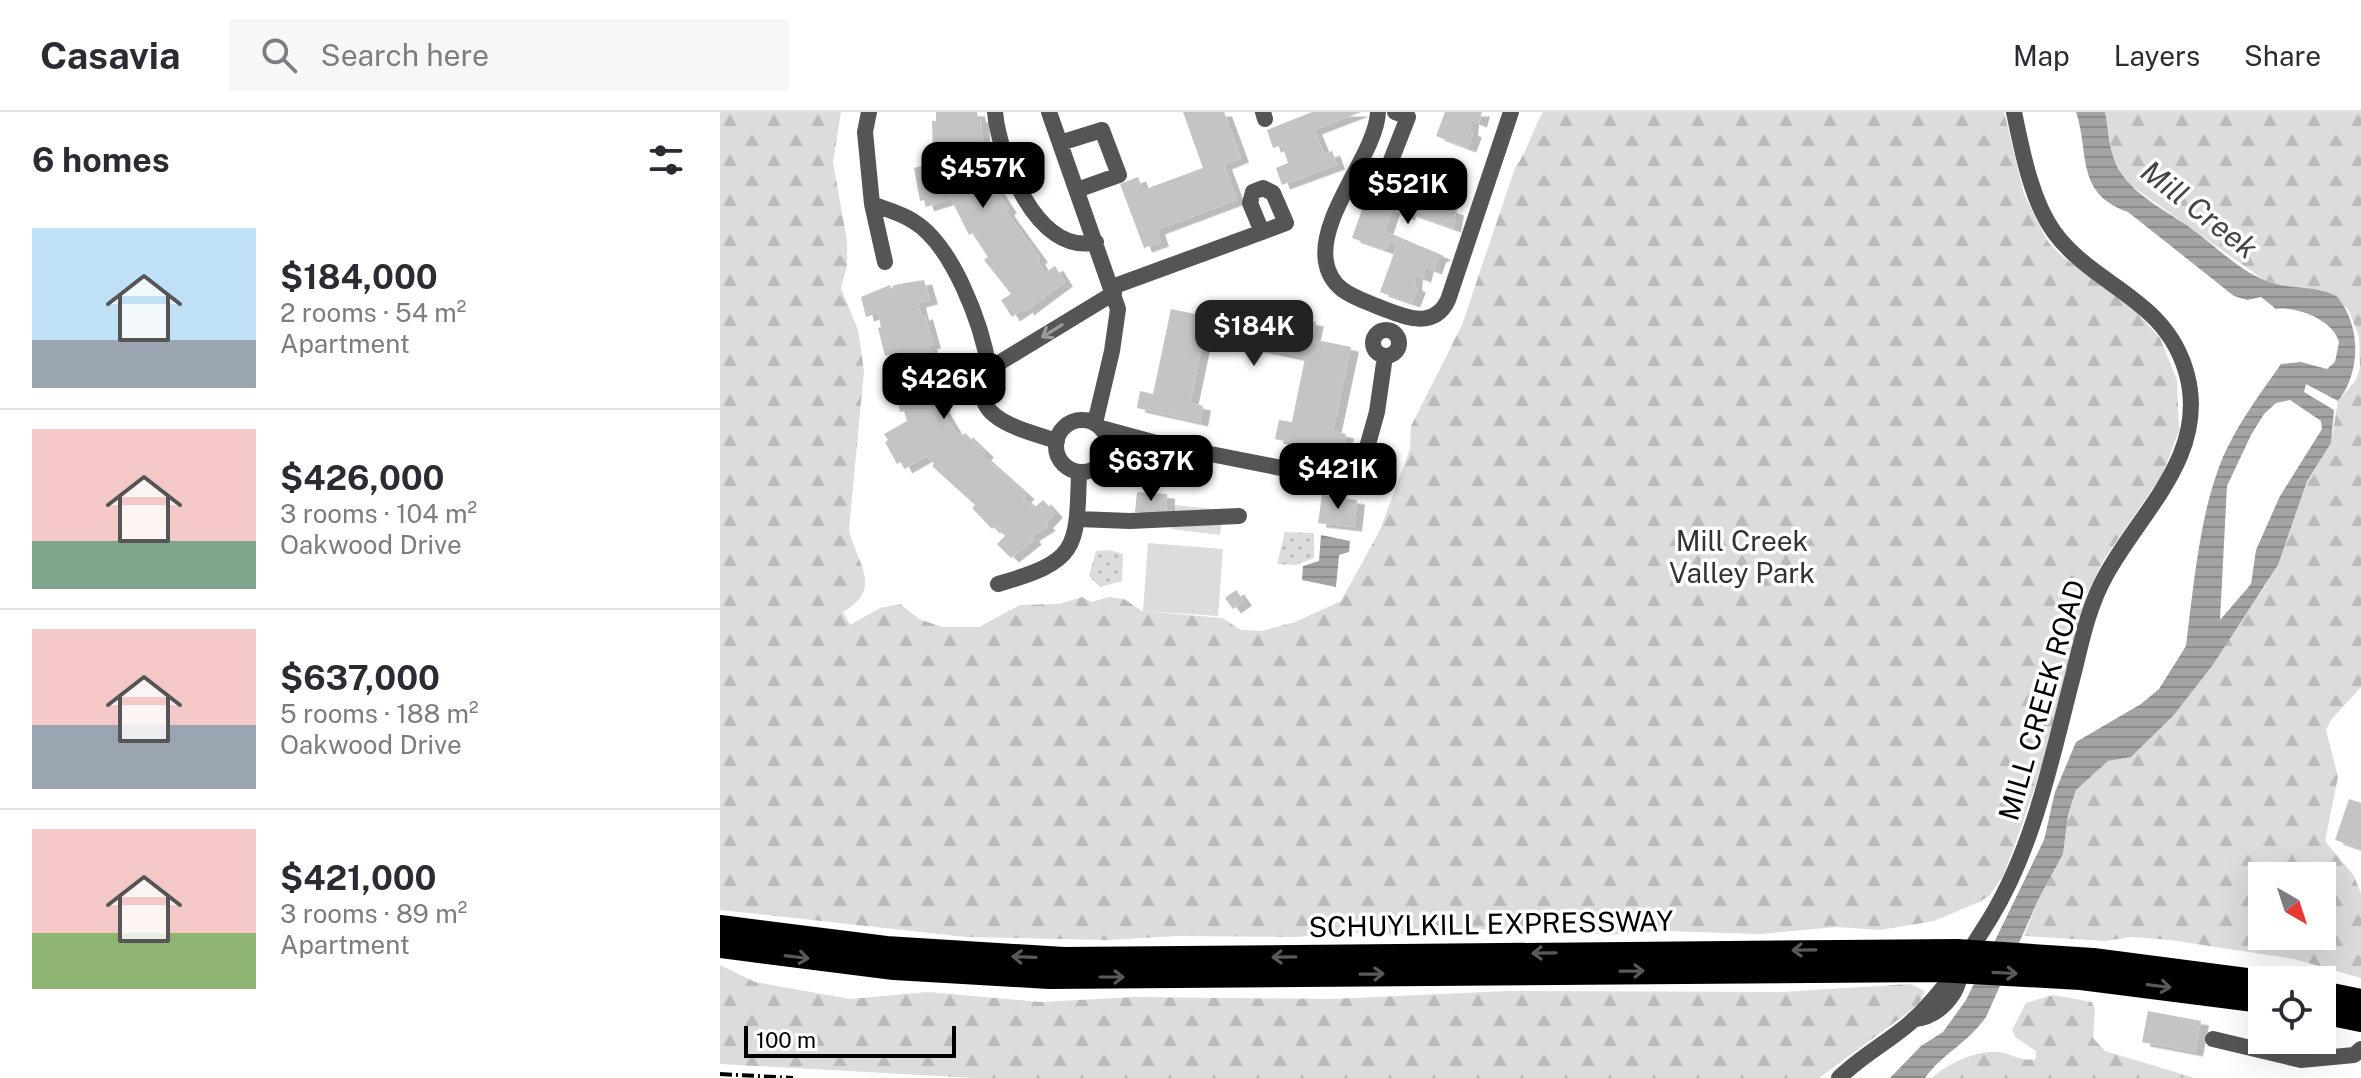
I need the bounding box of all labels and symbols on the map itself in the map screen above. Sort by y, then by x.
pin: $457K [927,142,1039,210]
water label: Mill Creek [2134,153,2266,266]
pin: $521K [1352,158,1464,226]
pin: $184K [1198,300,1310,368]
one-way arrow [1041,322,1063,339]
pin: $426K [888,353,1000,421]
pin: $637K [1095,435,1207,503]
pin: $421K [1282,443,1394,511]
park label: Mill Creek Valley Park [1669,524,1815,589]
street label: MILL CREEK ROAD [1991,576,2092,824]
north arrow [2248,862,2336,950]
street label: SCHUYLKILL EXPRESSWAY [1308,904,1674,943]
one-way arrow [1791,943,1818,958]
one-way arrow [1531,946,1558,961]
one-way arrow [1271,949,1298,965]
one-way arrow [783,950,810,965]
one-way arrow [1011,950,1038,965]
one-way arrow [1618,963,1645,979]
one-way arrow [1991,966,2018,981]
one-way arrow [1358,967,1385,982]
one-way arrow [1098,969,1125,985]
one-way arrow [2146,979,2171,994]
scale bar [744,1022,956,1058]

